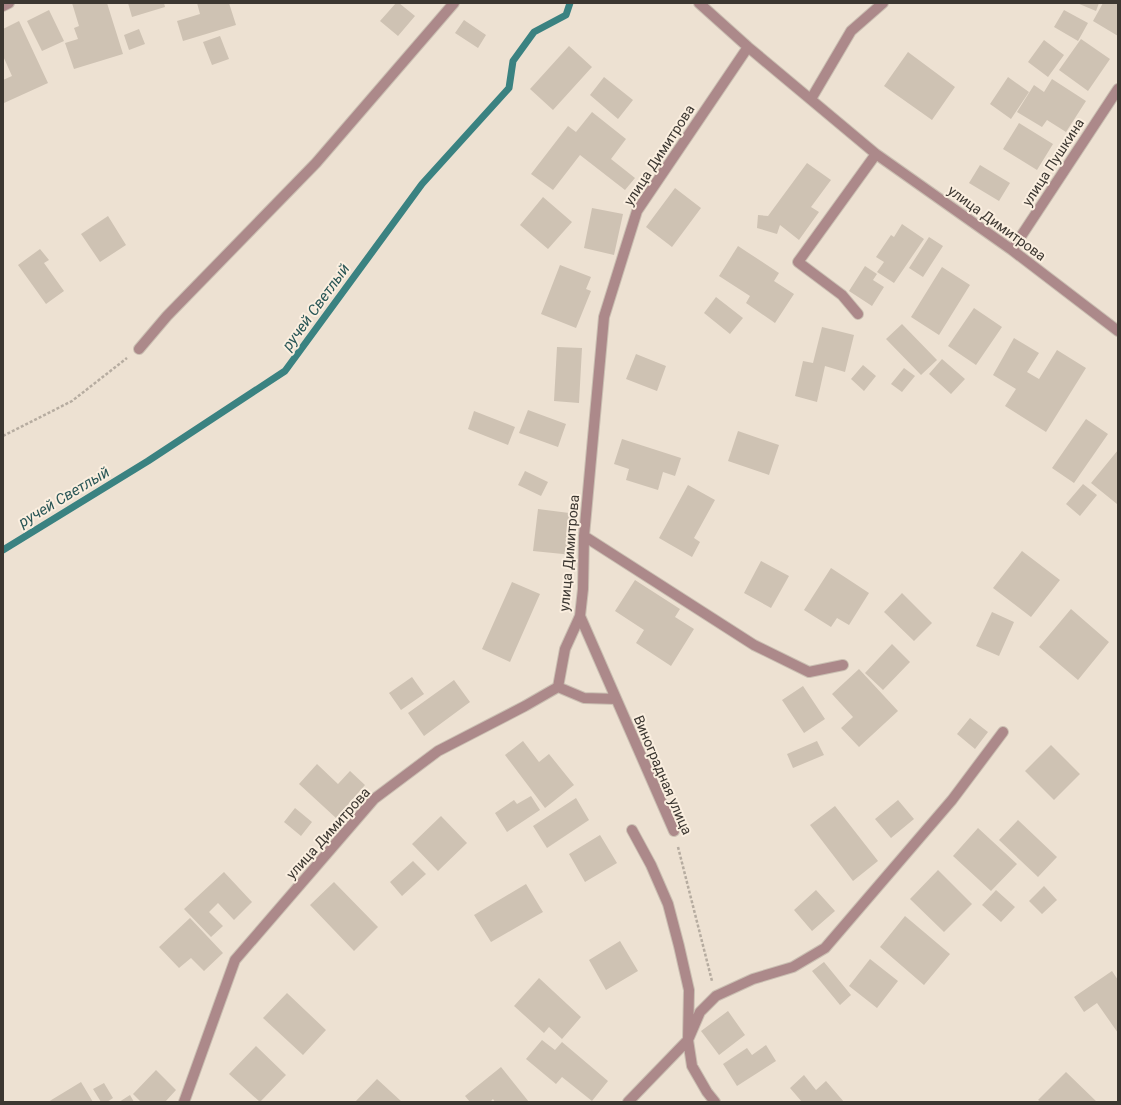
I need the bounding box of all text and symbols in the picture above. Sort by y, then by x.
street label: улица Димитрова [620,102,698,208]
street label: улица Пушкина [1019,115,1087,209]
street label: улица Димитрова [945,182,1049,264]
water label: ручей Светлый [278,260,353,355]
water label: ручей Светлый [14,463,113,532]
street label: улица Димитрова [556,494,582,612]
street label: Виноградная улица [631,713,695,837]
street label: улица Димитрова [283,784,373,882]

